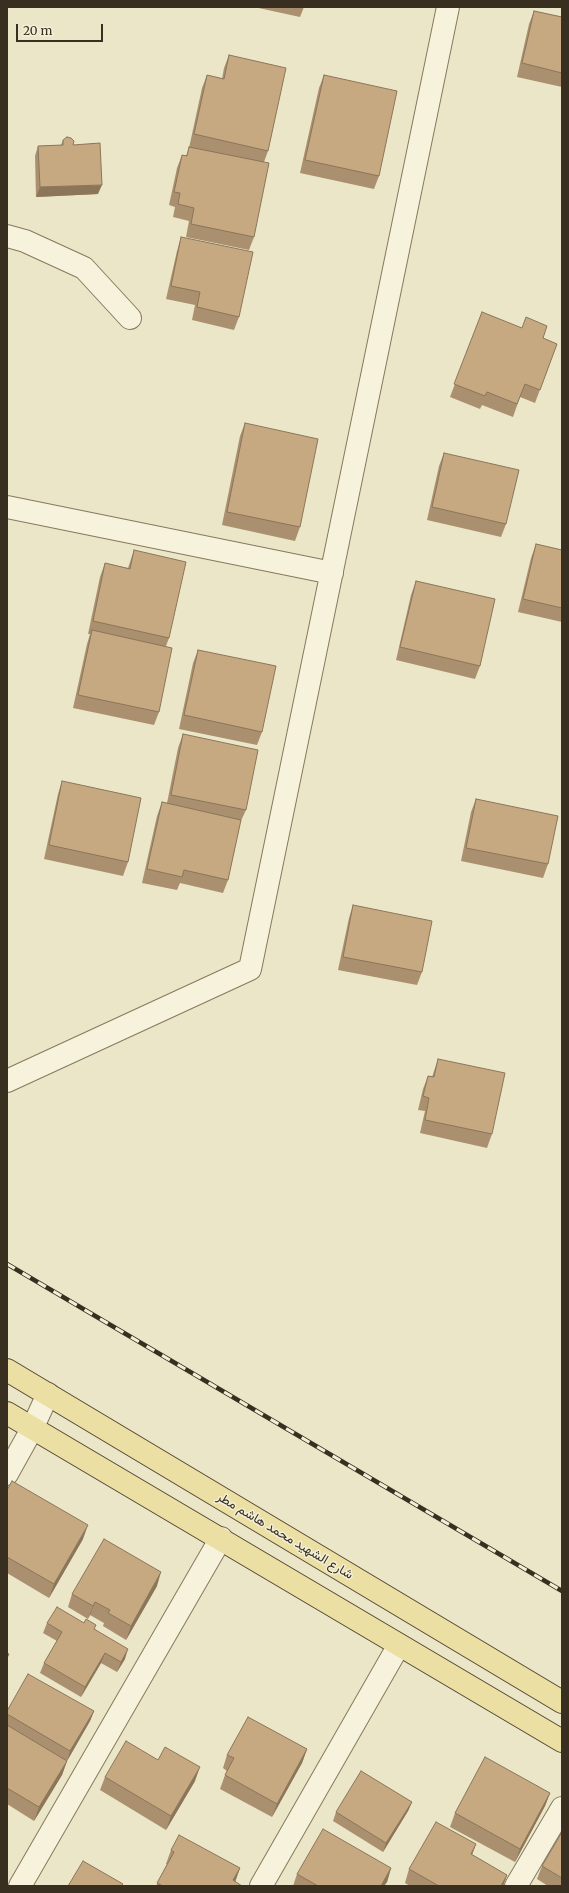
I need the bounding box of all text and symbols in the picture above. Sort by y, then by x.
scale bar [18,16,105,42]
text: 20 m [23,23,52,38]
street label: شارع الشهيد محمد هاشم مطر [214,1489,356,1583]

